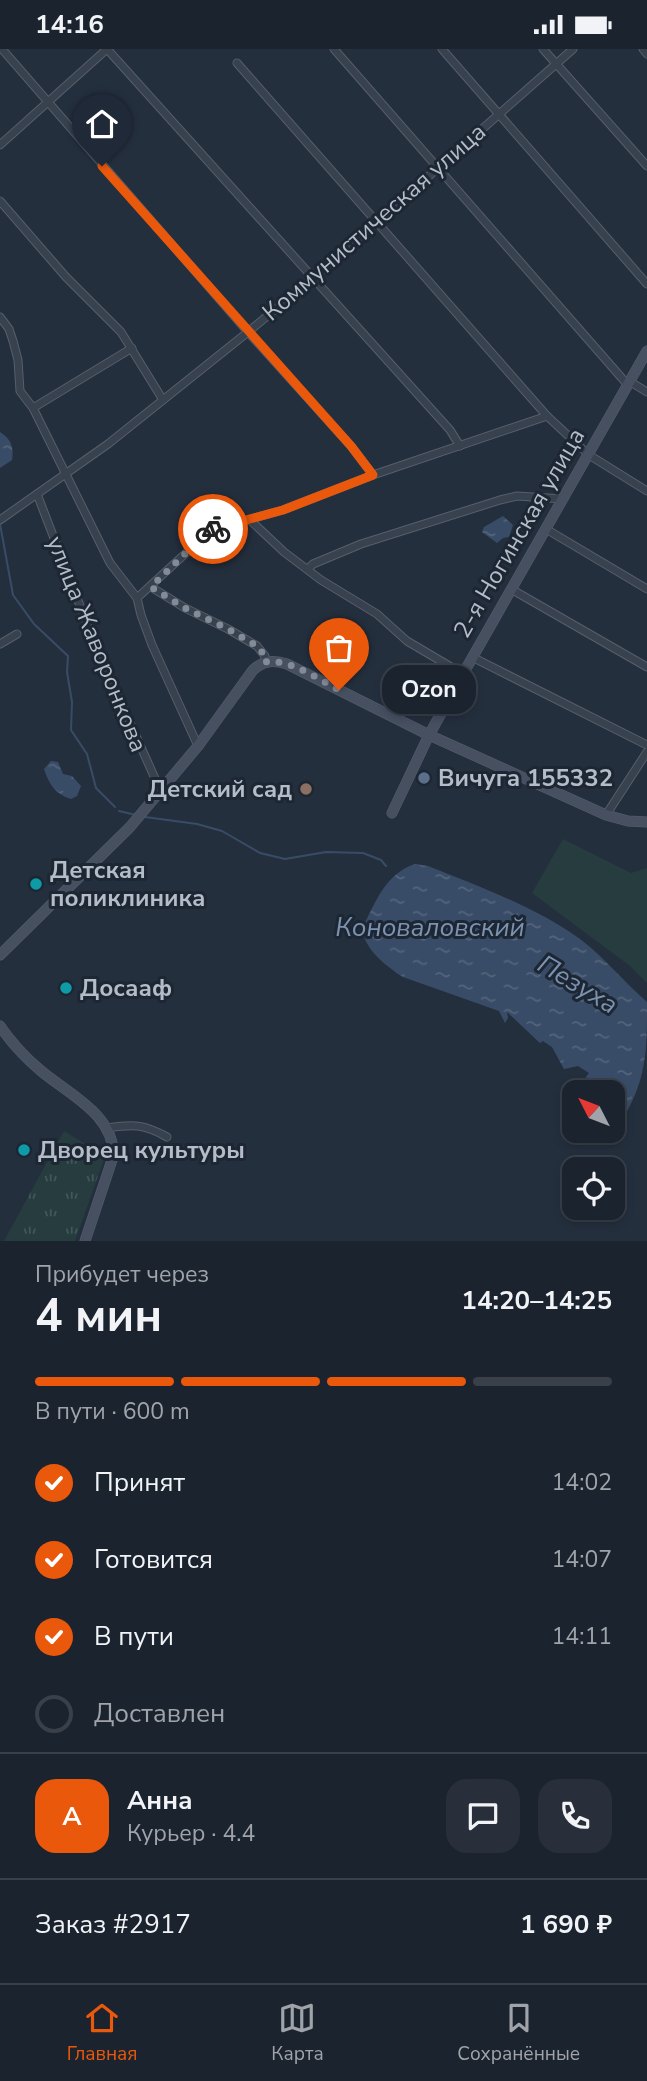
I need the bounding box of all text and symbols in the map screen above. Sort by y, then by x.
text: 14:16 [35,7,104,42]
pin [72,94,132,166]
icon: home [83,105,121,143]
street label: Коммунистическая улица [255,116,493,328]
street label: 2-я Ногинская улица [446,422,592,644]
courier [178,494,248,564]
icon: bike [194,510,232,548]
street label: улица Жаворонкова [39,531,155,757]
pin [309,618,369,690]
icon: bag [320,629,358,667]
callout: Ozon [381,665,476,715]
text: Ozon [401,674,457,705]
place label: Вичуга 155332 [438,762,613,794]
marker: Вичуга 155332 [416,770,432,786]
place label: Детский сад [148,773,292,805]
marker: Детский сад [298,781,314,797]
place label: Детская поликлиника [50,854,205,914]
marker: Детская поликлиника [28,876,44,892]
water label: Коноваловский [335,910,525,945]
water label: Пезуха [531,947,624,1022]
place label: Досааф [80,972,172,1004]
marker: Досааф [58,980,74,996]
north arrow [562,1080,625,1143]
map controls [562,1080,625,1220]
place label: Дворец культуры [38,1134,245,1166]
marker: Дворец культуры [16,1142,32,1158]
button: locate [562,1157,625,1220]
text: Прибудет через [35,1259,209,1290]
text: 14:20–14:25 [461,1283,612,1318]
text: 4 мин [35,1284,162,1347]
text: В пути · 600 m [35,1396,190,1427]
icon: check [35,1464,73,1502]
text: Принят [94,1465,185,1500]
text: 14:02 [552,1467,612,1498]
icon: check [35,1541,73,1579]
text: Готовится [94,1542,213,1577]
text: 14:07 [552,1544,612,1575]
icon: check [35,1618,73,1656]
text: В пути [94,1619,174,1654]
text: 14:11 [552,1621,612,1652]
text: Доставлен [94,1696,225,1731]
button: chat [446,1779,520,1853]
button: phone [538,1779,612,1853]
text: Анна [127,1783,193,1818]
text: А [62,1799,82,1834]
text: Курьер · 4.4 [127,1818,255,1849]
text: Заказ #2917 [35,1907,191,1942]
text: 1 690 ₽ [520,1907,612,1942]
tab: Главная [67,1999,138,2067]
tab: Карта [271,1999,324,2067]
tab: Сохранённые [457,1999,580,2067]

